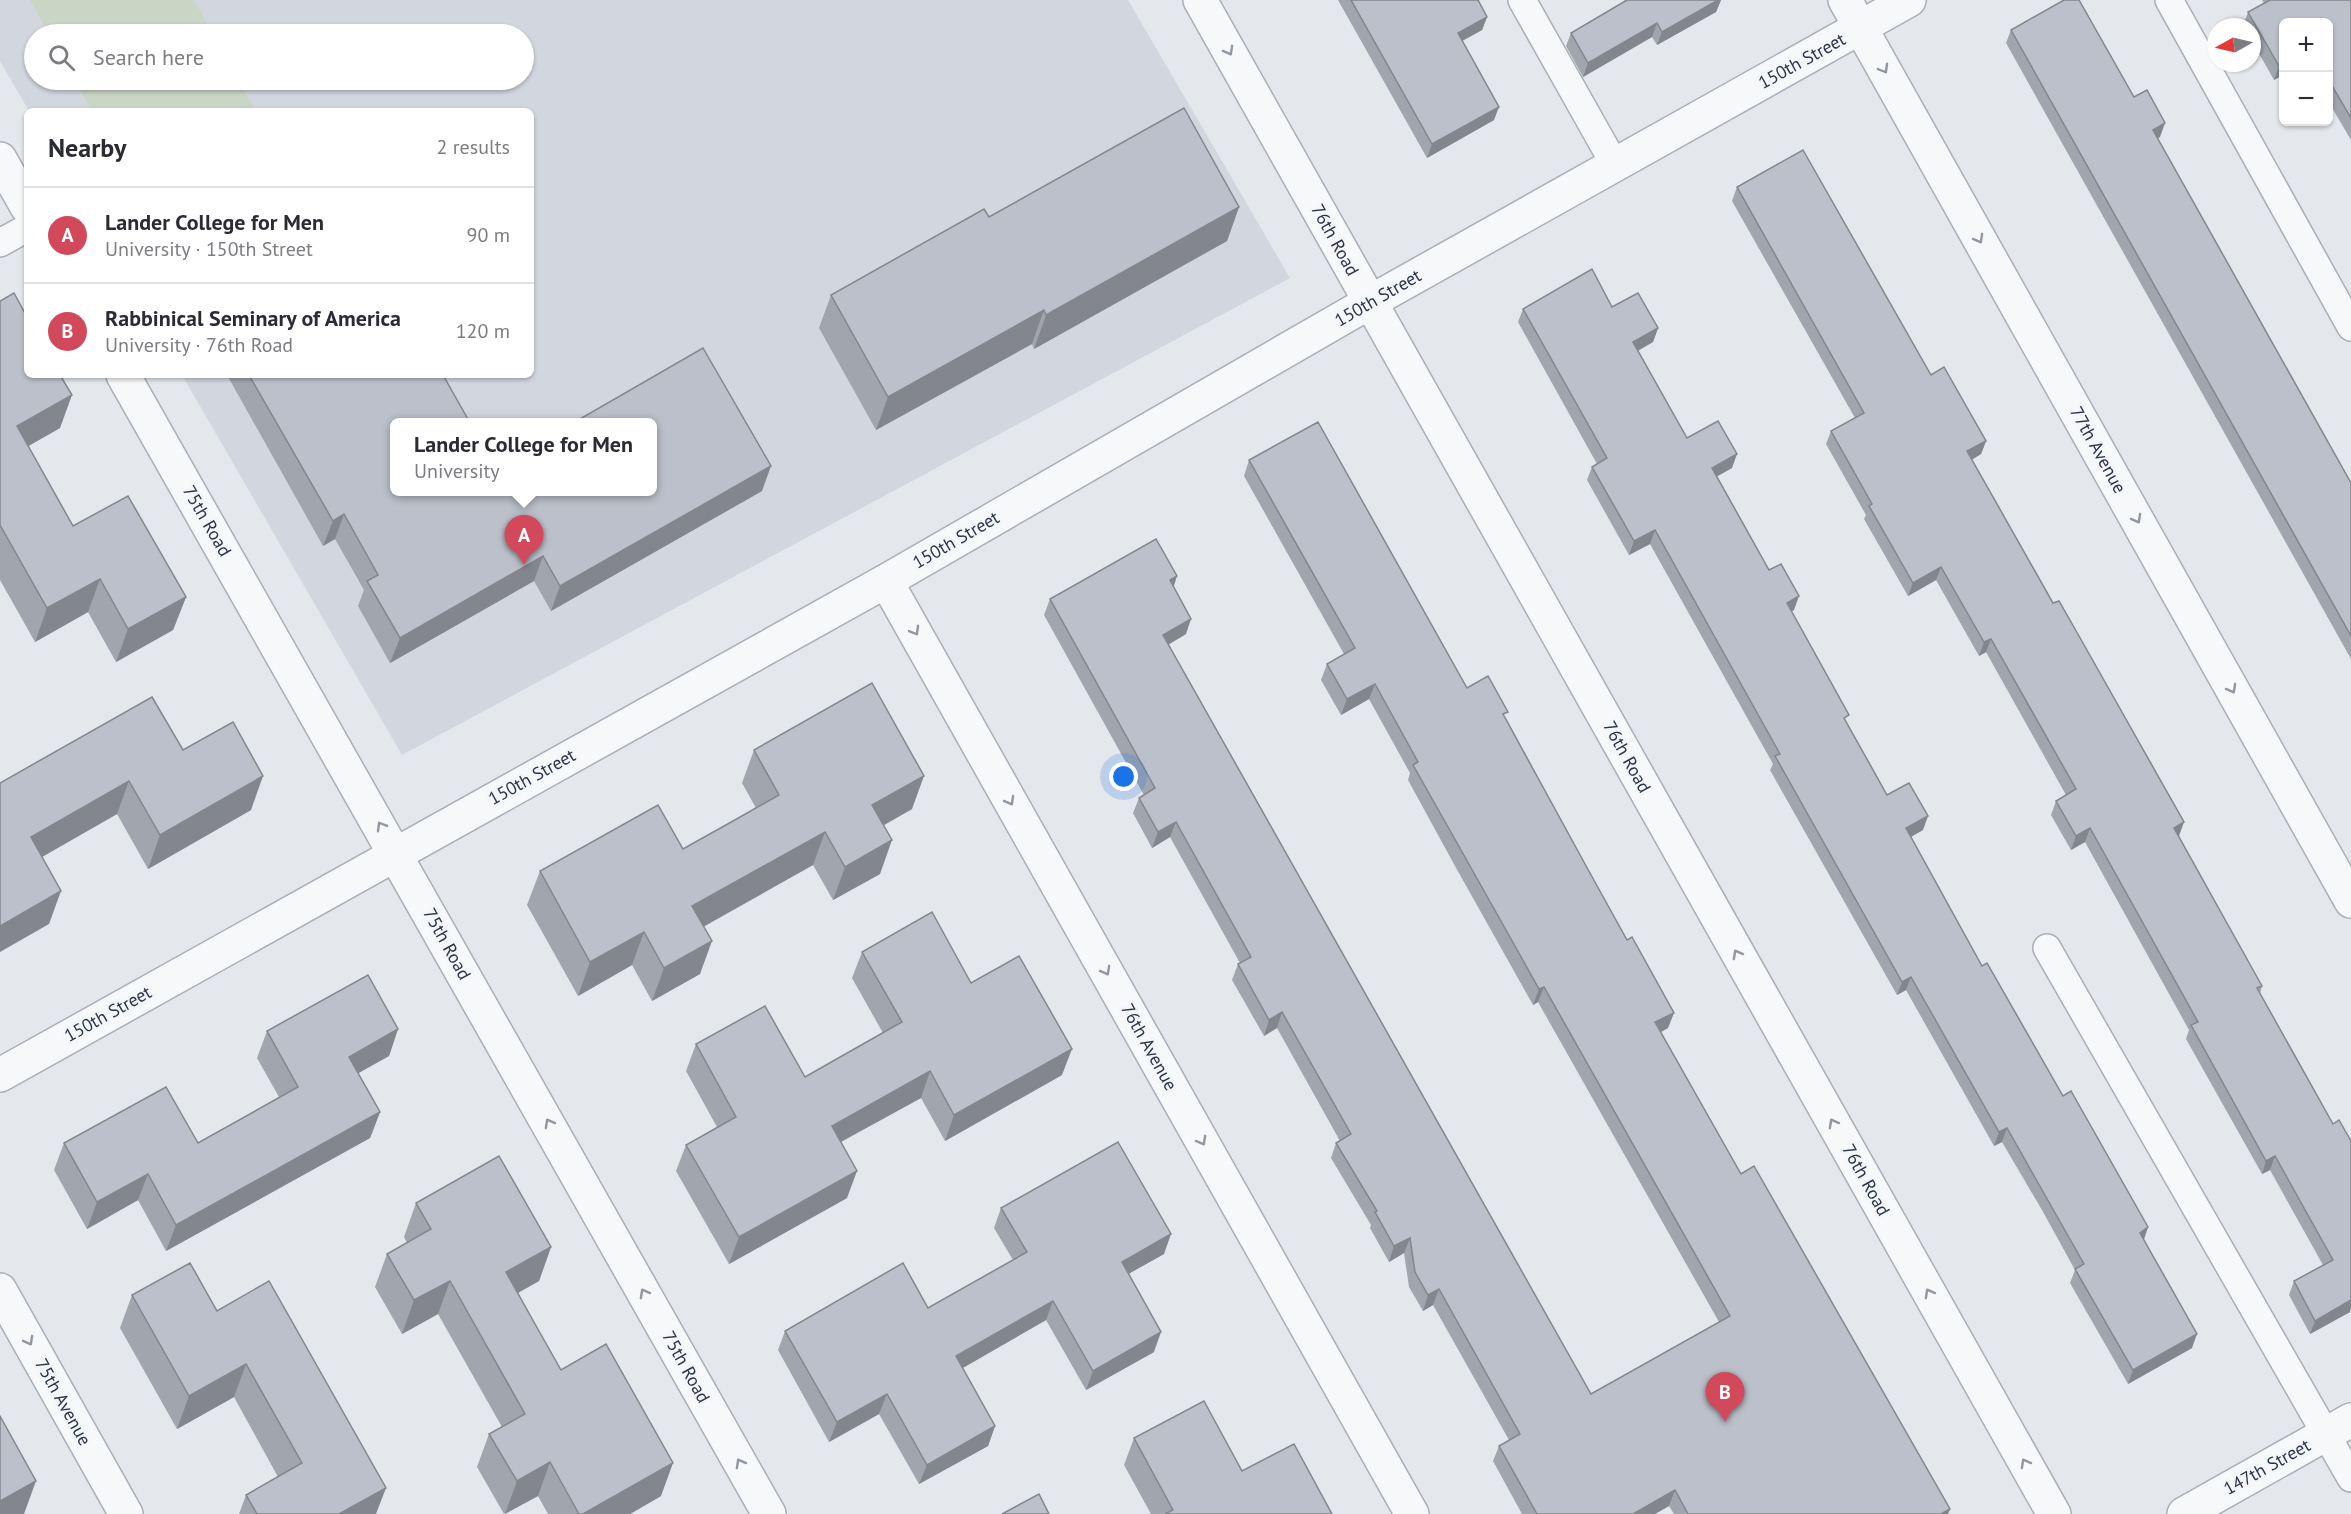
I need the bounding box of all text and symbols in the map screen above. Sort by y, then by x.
north arrow [2207,18,2261,72]
map controls [2279,18,2333,126]
button: + [2279,18,2333,72]
search box [24,24,534,90]
street label: 150th Street [1754,27,1849,94]
icon: search [45,41,78,74]
text: Search here [93,43,204,71]
one-way arrow [1222,45,1233,55]
one-way arrow [1877,63,1888,73]
button: − [2279,72,2333,126]
text: Nearby [48,131,126,164]
text: 2 results [437,134,510,160]
street label: 76th Road [1306,200,1365,280]
text: Lander College for Men [105,208,324,236]
text: A [61,222,74,248]
text: 90 m [467,222,510,248]
one-way arrow [1972,233,1984,243]
text: University · 150th Street [105,236,313,262]
street label: 150th Street [1330,264,1425,332]
text: Rabbinical Seminary of America [105,304,401,332]
text: B [62,318,73,344]
text: 120 m [456,318,510,344]
text: University · 76th Road [105,332,293,358]
street label: 77th Avenue [2065,402,2132,497]
popup [390,418,657,496]
text: Lander College for Men [414,430,633,458]
text: University [414,458,500,484]
street label: 75th Road [178,481,237,560]
street label: 150th Street [908,506,1003,574]
one-way arrow [2129,513,2141,523]
pin: A [504,516,544,565]
one-way arrow [908,625,919,636]
one-way arrow [2225,683,2236,693]
street label: 76th Road [1598,717,1657,797]
street label: 150th Street [484,743,579,810]
your location [1109,762,1138,791]
one-way arrow [1003,795,1015,805]
one-way arrow [376,821,388,832]
street label: 75th Road [418,904,477,984]
one-way arrow [1733,950,1745,960]
one-way arrow [1099,965,1110,975]
street label: 150th Street [60,980,155,1047]
street label: 76th Avenue [1116,999,1183,1094]
one-way arrow [544,1119,556,1129]
one-way arrow [1829,1119,1840,1130]
one-way arrow [1195,1135,1206,1145]
street label: 76th Road [1837,1140,1896,1220]
one-way arrow [640,1289,652,1299]
one-way arrow [1925,1289,1936,1299]
street label: 75th Road [657,1327,716,1407]
one-way arrow [22,1335,33,1345]
street label: 75th Avenue [30,1354,97,1449]
pin: B [1706,1372,1744,1422]
street label: 147th Street [2219,1433,2314,1500]
one-way arrow [736,1459,747,1469]
one-way arrow [2021,1459,2032,1469]

